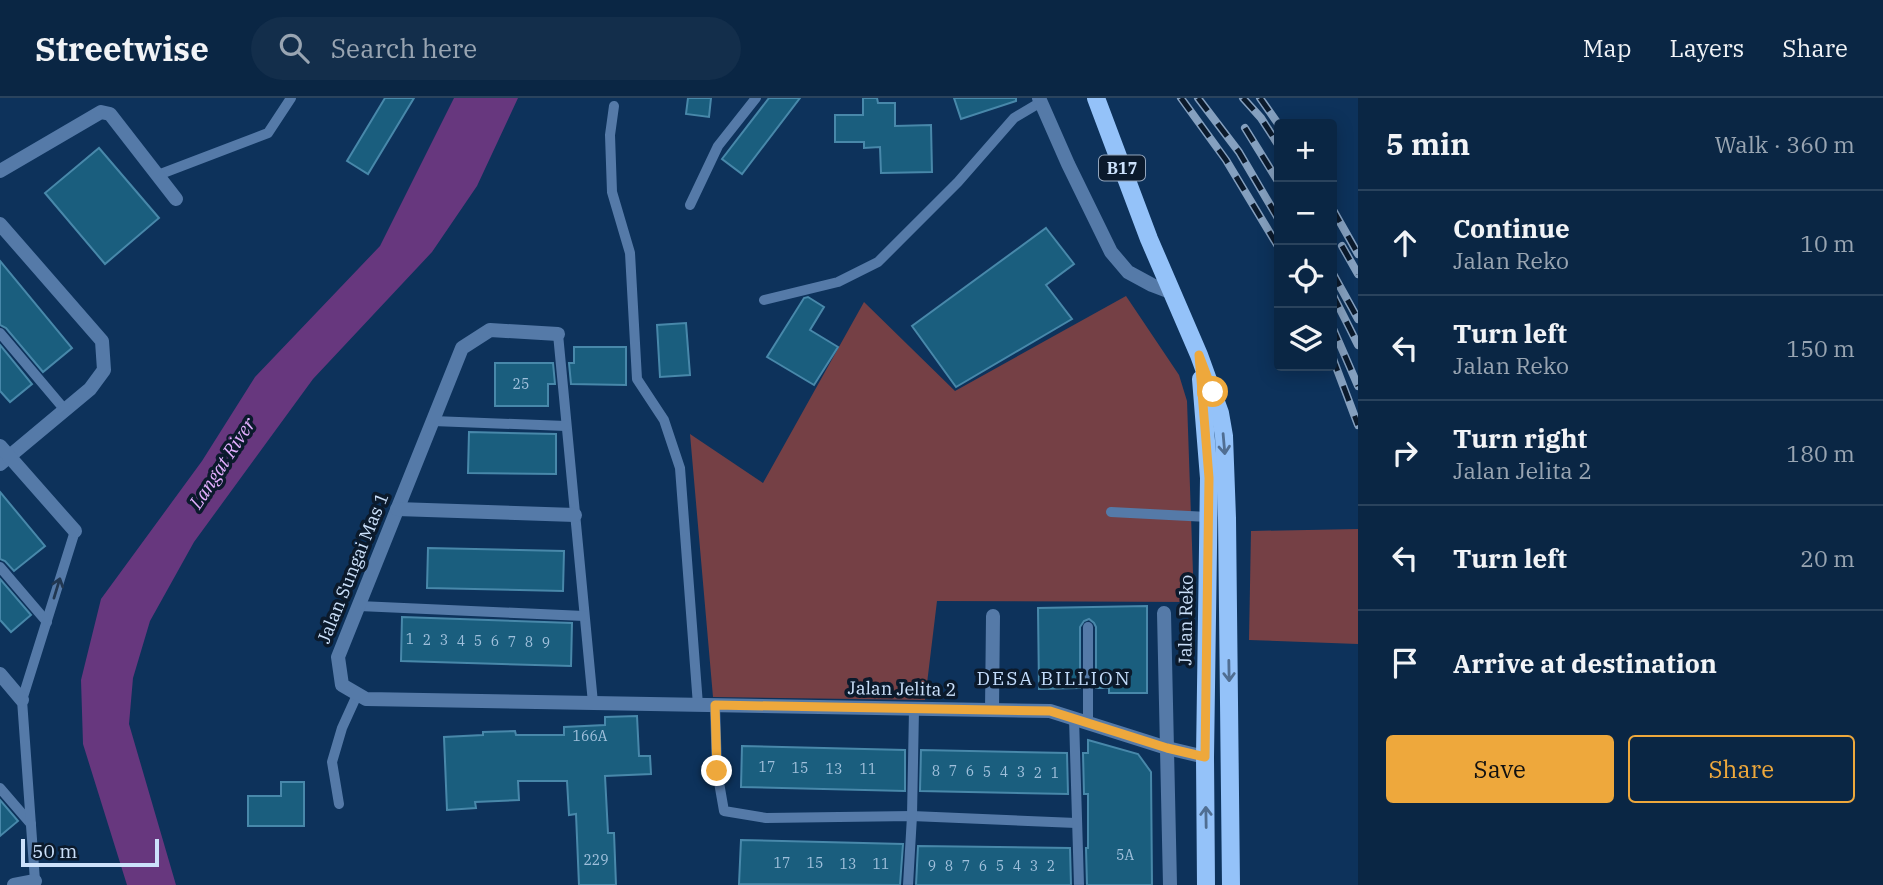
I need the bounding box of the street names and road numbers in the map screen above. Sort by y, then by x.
road number: B17 [1099,156,1145,180]
street label: Jalan Sungai Mas 1 [312,489,393,647]
street label: Jalan Reko [1173,574,1198,666]
street label: Jalan Jelita 2 [847,676,957,701]

